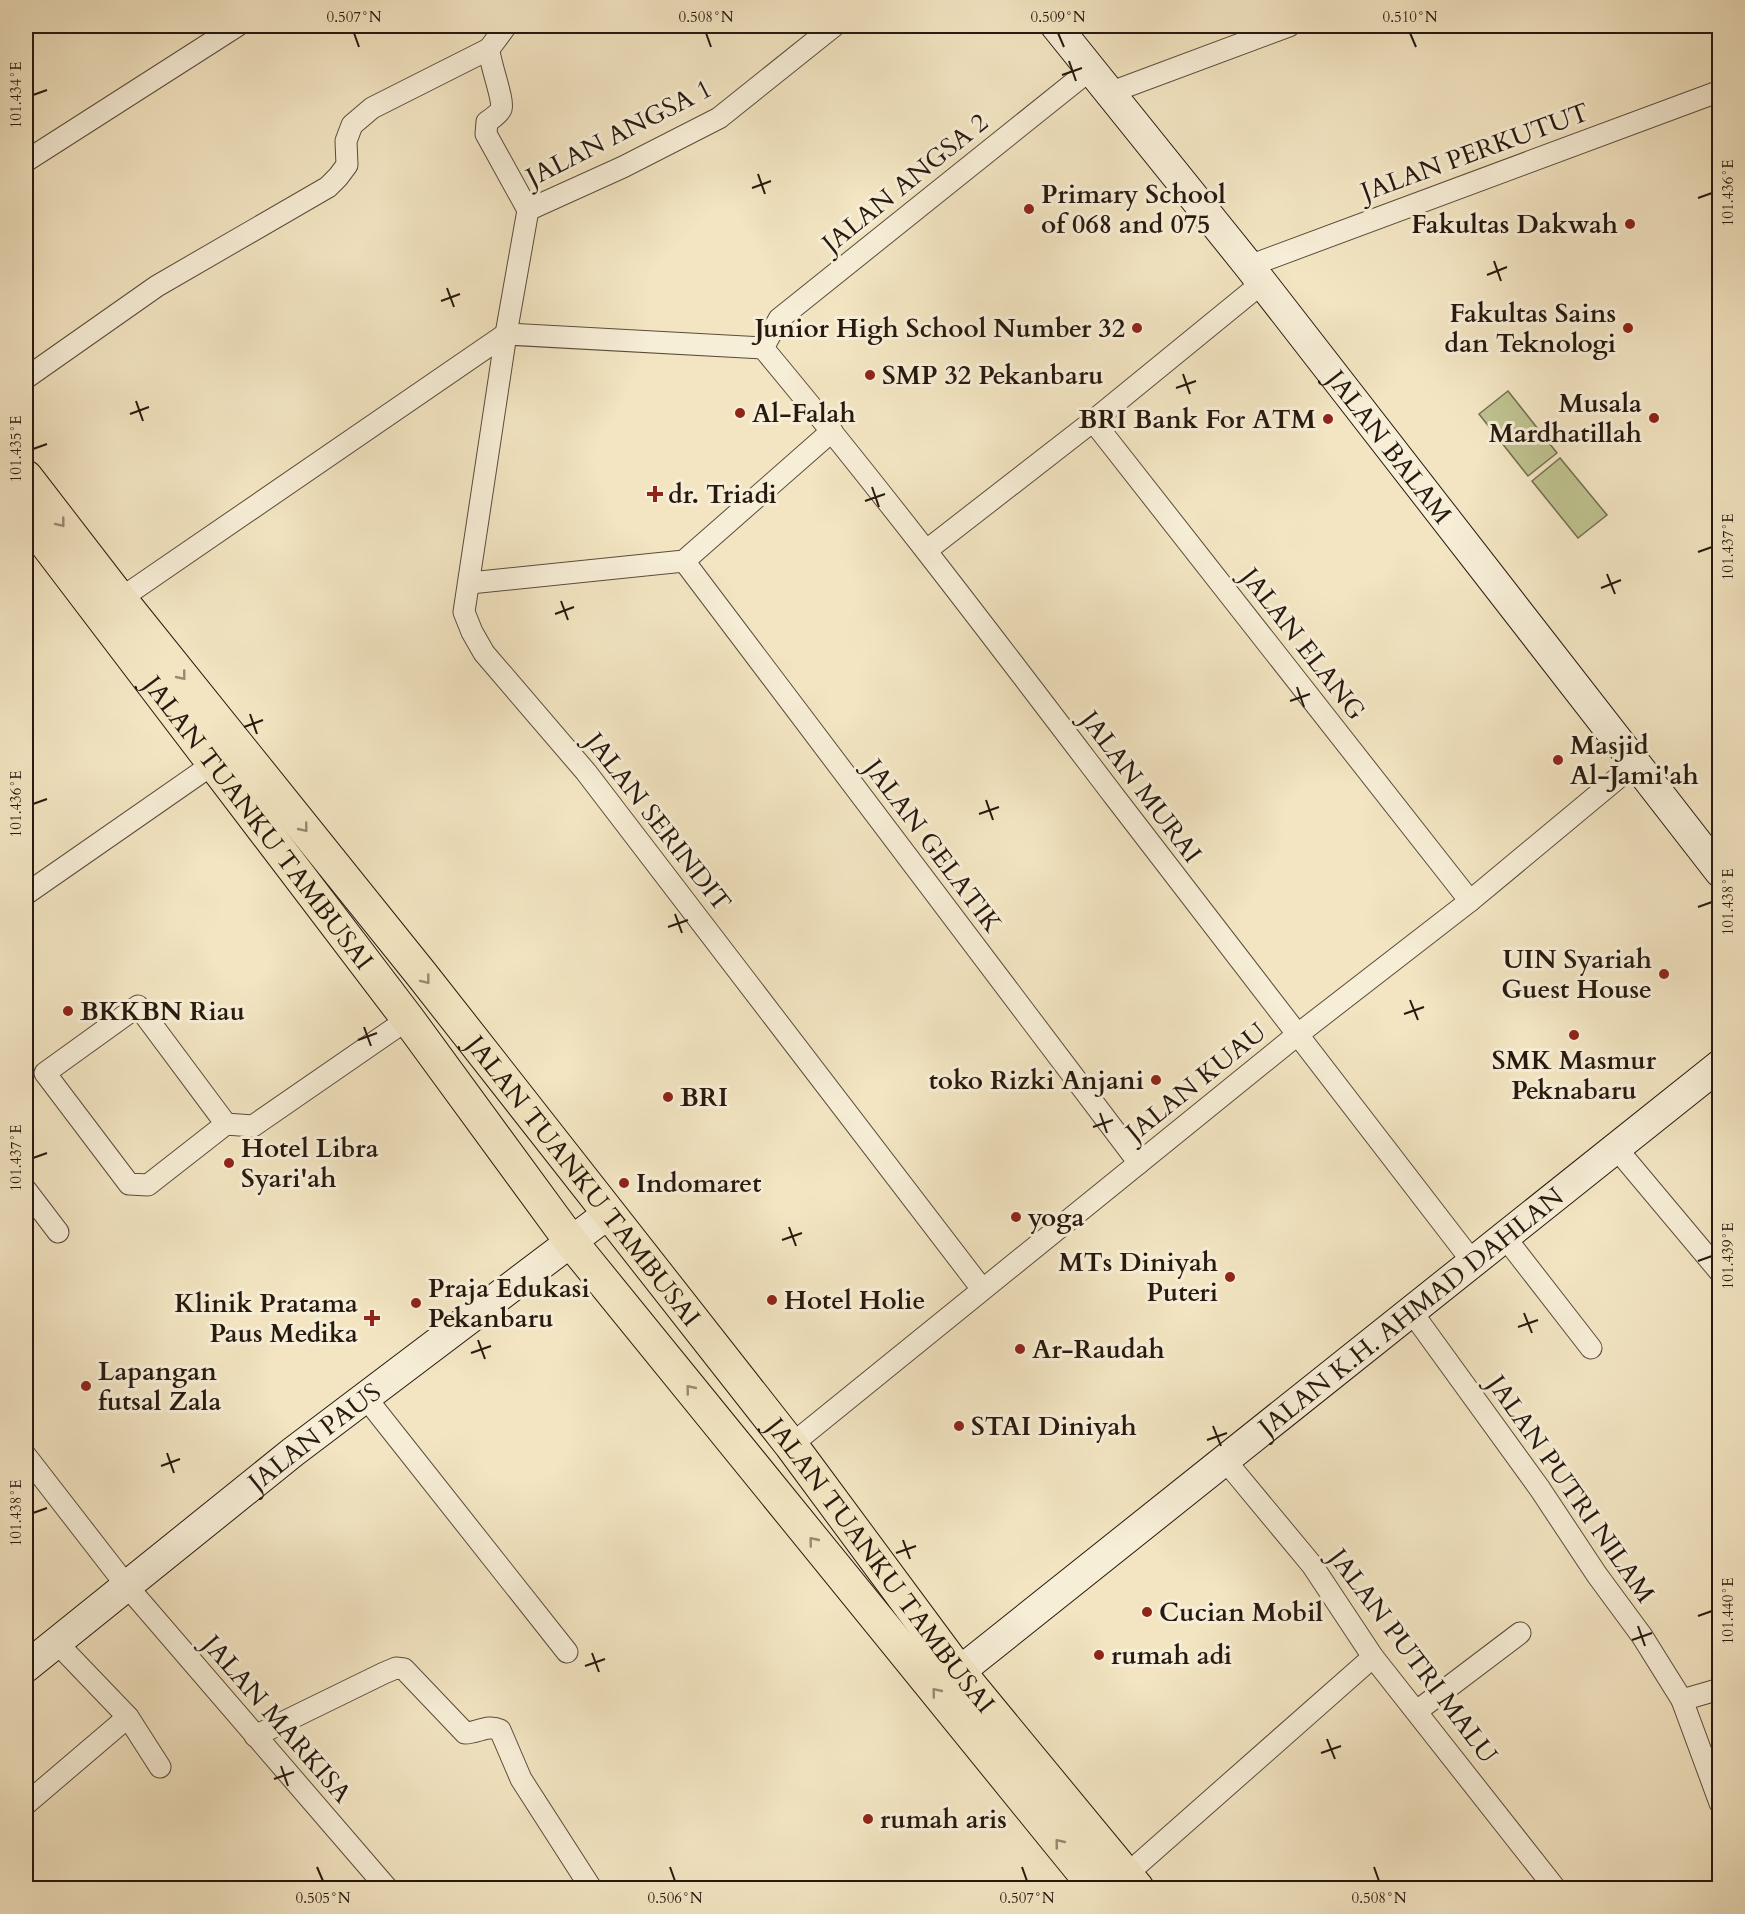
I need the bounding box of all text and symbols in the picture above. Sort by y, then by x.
text: 0.507°N [326,7,382,27]
text: 0.508°N [678,7,734,27]
text: 0.509°N [1030,7,1086,27]
text: 0.510°N [1382,7,1438,27]
text: 101.434°E [6,62,26,128]
street label: JALAN ANGSA 1 [517,71,718,197]
street label: JALAN PERKUTUT [1352,95,1594,211]
street label: JALAN ANGSA 2 [812,105,995,263]
text: 101.436°E [1718,160,1738,226]
place label: Primary School of 068 and 075 [1041,177,1226,242]
marker: Primary School of 068 and 075 [1022,202,1036,216]
place label: Fakultas Dakwah [1411,207,1618,242]
marker: Fakultas Dakwah [1623,217,1637,231]
place label: Fakultas Sains dan Teknologi [1444,296,1616,361]
place label: Junior High School Number 32 [751,311,1125,346]
marker: Junior High School Number 32 [1130,321,1144,335]
marker: Fakultas Sains dan Teknologi [1621,321,1635,335]
place label: SMP 32 Pekanbaru [882,358,1104,393]
street label: JALAN BALAM [1316,360,1460,531]
marker: SMP 32 Pekanbaru [863,368,877,382]
place label: Musala Mardhatillah [1489,386,1642,451]
place label: Al-Falah [752,396,856,431]
place label: BRI Bank For ATM [1079,402,1316,437]
marker: Al-Falah [733,406,747,420]
marker: Musala Mardhatillah [1647,411,1661,425]
marker: BRI Bank For ATM [1321,412,1335,426]
text: 101.435°E [6,416,26,482]
place label: dr. Triadi [668,477,777,512]
marker: dr. Triadi [646,485,664,503]
text: 101.437°E [1718,514,1738,580]
one-way arrow [54,516,65,527]
street label: JALAN ELANG [1230,558,1373,727]
street label: JALAN TUANKU TAMBUSAI [133,665,382,977]
one-way arrow [175,669,186,680]
street label: JALAN MURAI [1070,701,1210,870]
street label: JALAN SERINDIT [575,722,739,919]
place label: Masjid Al-Jami'ah [1570,728,1699,793]
street label: JALAN GELATIK [854,749,1010,940]
marker: Masjid Al-Jami'ah [1551,753,1565,767]
text: 101.436°E [6,771,26,837]
one-way arrow [297,821,308,832]
text: 101.438°E [1718,869,1738,935]
place label: UIN Syariah Guest House [1501,942,1652,1007]
marker: UIN Syariah Guest House [1657,967,1671,981]
one-way arrow [419,973,430,984]
place label: BKKBN Riau [80,994,245,1029]
marker: BKKBN Riau [61,1004,75,1018]
street label: JALAN KUAU [1115,1015,1273,1152]
street label: JALAN TUANKU TAMBUSAI [456,1025,709,1334]
marker: SMK Masmur Peknabaru [1567,1028,1581,1042]
place label: SMK Masmur Peknabaru [1492,1043,1657,1108]
place label: toko Rizki Anjani [929,1063,1144,1098]
marker: toko Rizki Anjani [1149,1073,1163,1087]
place label: BRI [680,1080,728,1115]
marker: BRI [661,1090,675,1104]
text: 101.437°E [6,1125,26,1191]
place label: Hotel Libra Syari'ah [241,1131,379,1196]
marker: Hotel Libra Syari'ah [222,1156,236,1170]
place label: Indomaret [636,1166,761,1201]
marker: Indomaret [617,1176,631,1190]
street label: JALAN K.H. AHMAD DAHLAN [1248,1179,1571,1447]
place label: yoga [1027,1200,1084,1235]
marker: yoga [1009,1210,1023,1224]
text: 101.439°E [1718,1223,1738,1289]
place label: MTs Diniyah Puteri [1058,1245,1218,1310]
marker: MTs Diniyah Puteri [1223,1270,1237,1284]
place label: Praja Edukasi Pekanbaru [428,1271,590,1336]
place label: Hotel Holie [784,1283,926,1318]
place label: Klinik Pratama Paus Medika [174,1286,358,1351]
marker: Hotel Holie [765,1293,779,1307]
marker: Praja Edukasi Pekanbaru [409,1296,423,1310]
marker: Klinik Pratama Paus Medika [363,1309,381,1327]
place label: Ar-Raudah [1032,1332,1165,1367]
marker: Ar-Raudah [1013,1342,1027,1356]
place label: Lapangan futsal Zala [98,1354,221,1419]
street label: JALAN PUTRI NILAM [1477,1365,1663,1610]
street label: JALAN PAUS [237,1374,388,1502]
marker: Lapangan futsal Zala [79,1379,93,1393]
one-way arrow [687,1385,698,1396]
street label: JALAN TUANKU TAMBUSAI [756,1407,1003,1720]
place label: STAI Diniyah [971,1409,1137,1444]
marker: STAI Diniyah [952,1419,966,1433]
text: 101.438°E [6,1480,26,1546]
one-way arrow [809,1537,820,1548]
street label: JALAN PUTRI MALU [1318,1538,1505,1770]
text: 101.440°E [1718,1578,1738,1644]
place label: Cucian Mobil [1159,1595,1323,1630]
marker: Cucian Mobil [1140,1605,1154,1619]
street label: JALAN MARKISA [192,1625,360,1811]
place label: rumah adi [1111,1638,1232,1673]
marker: rumah adi [1092,1648,1106,1662]
one-way arrow [932,1688,943,1699]
place label: rumah aris [880,1802,1007,1837]
marker: rumah aris [861,1812,875,1826]
one-way arrow [1055,1839,1066,1850]
text: 0.505°N [295,1888,351,1908]
text: 0.506°N [647,1888,703,1908]
text: 0.507°N [999,1888,1055,1908]
text: 0.508°N [1351,1888,1407,1908]

